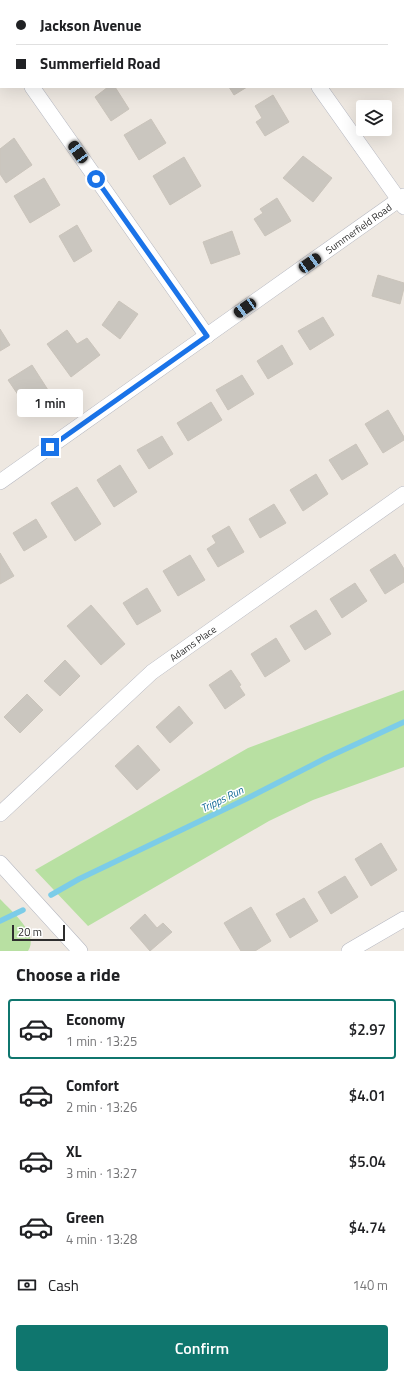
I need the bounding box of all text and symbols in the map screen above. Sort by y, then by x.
text: Jackson Avenue [40,14,141,37]
text: Summerfield Road [40,52,160,75]
map controls [356,100,392,136]
button: layers [356,100,392,136]
car [66,139,90,165]
route start [87,170,105,188]
street label: Summerfield Road [322,200,395,257]
car [297,251,323,275]
car [232,296,258,320]
callout: 1 min [17,389,83,417]
text: 1 min [34,393,66,413]
route end [41,438,59,456]
street label: Adams Place [167,622,220,665]
water label: Tripps Run [198,782,246,816]
scale bar [12,923,65,942]
text: 20 m [18,924,42,940]
text: Choose a ride [16,961,120,988]
text: Economy [66,1008,125,1031]
icon: car [18,1011,54,1047]
text: $2.97 [349,1018,386,1041]
text: 1 min · 13:25 [66,1031,137,1051]
text: Comfort [66,1074,119,1097]
icon: car [18,1077,54,1113]
text: $4.01 [349,1084,386,1107]
text: 2 min · 13:26 [66,1097,137,1117]
text: XL [66,1140,82,1163]
icon: car [18,1143,54,1179]
text: $5.04 [349,1150,386,1173]
text: 3 min · 13:27 [66,1163,137,1183]
text: Green [66,1206,104,1229]
icon: car [18,1209,54,1245]
text: $4.74 [349,1216,386,1239]
text: 4 min · 13:28 [66,1229,137,1249]
icon: cash [16,1274,38,1296]
text: Cash [48,1274,79,1297]
text: 140 m [352,1275,388,1295]
button: Confirm [16,1325,388,1371]

